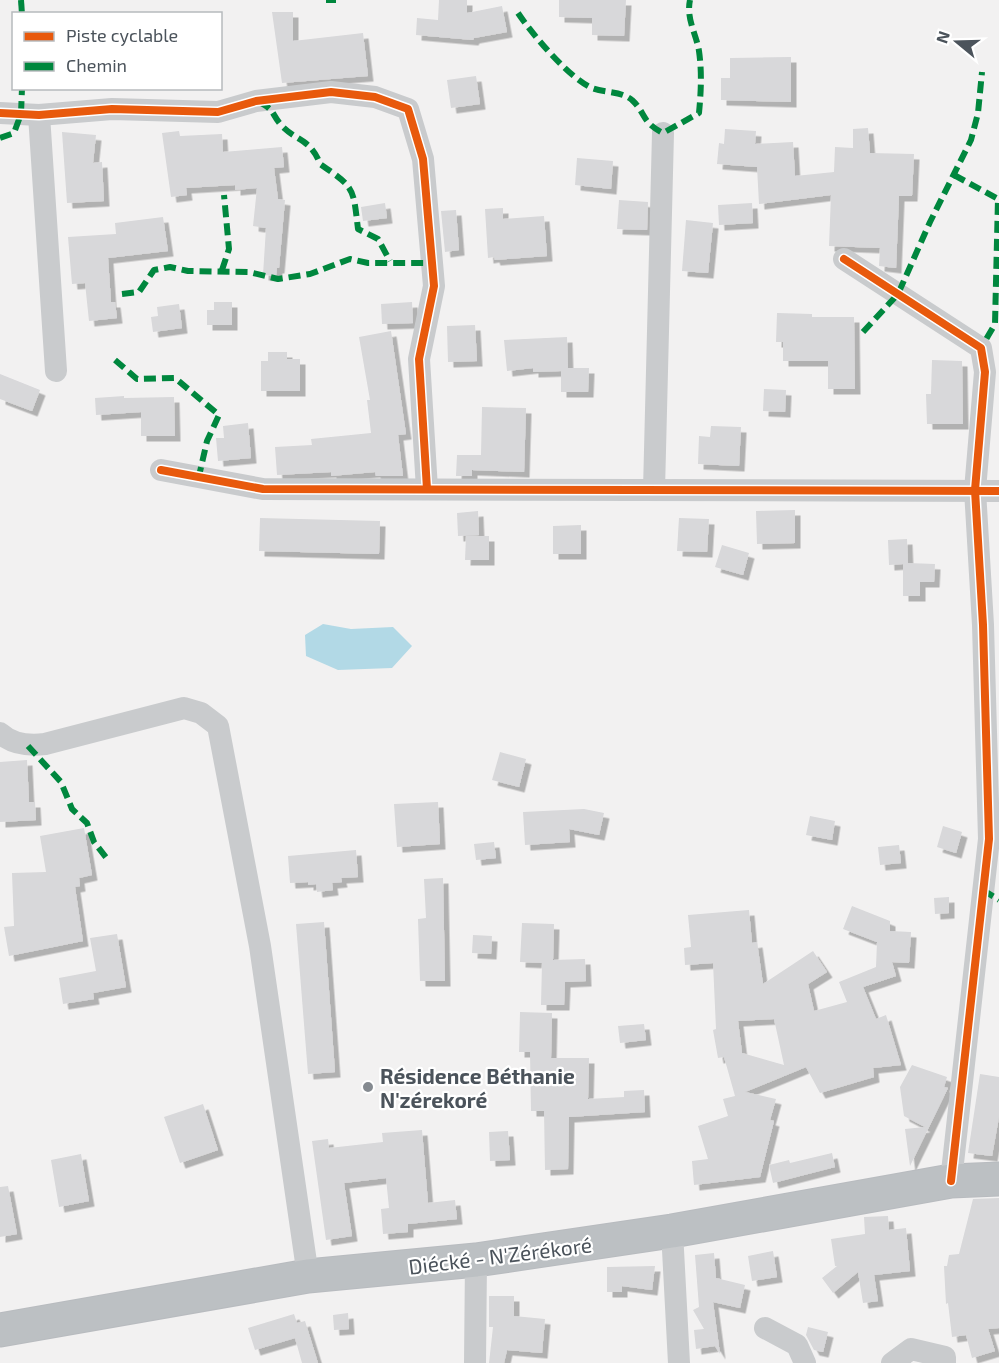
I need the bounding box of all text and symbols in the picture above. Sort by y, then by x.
legend [12,12,222,90]
north arrow [927,12,987,72]
text: Piste cyclable [66,24,178,46]
text: N [931,28,953,46]
text: Chemin [66,54,127,76]
place label: Résidence Béthanie N'zérekoré [380,1063,575,1112]
marker: Résidence Béthanie N'zérekoré [361,1080,375,1094]
street label: Diécké - N'Zérékoré [407,1231,593,1279]

